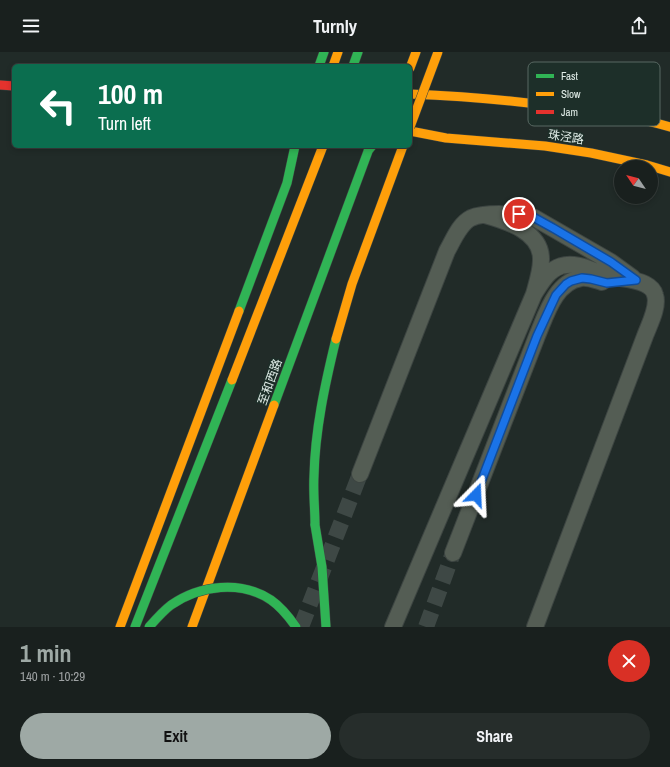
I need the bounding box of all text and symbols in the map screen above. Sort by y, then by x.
text: Turnly [313,14,357,39]
icon: menu [20,15,42,37]
icon: share [628,15,650,37]
legend [528,62,660,126]
text: Fast [561,69,579,83]
text: 100 m [98,75,163,113]
icon: left [32,80,84,132]
text: Slow [561,87,581,101]
text: Jam [561,105,578,119]
text: Turn left [98,111,151,136]
street label: 珠泾路 [547,126,585,148]
north arrow [614,160,658,204]
map controls [614,160,658,204]
pin [502,197,536,231]
icon: arrive [508,203,530,225]
street label: 至和西路 [254,357,286,407]
position arrow [455,474,497,516]
text: 1 min [20,637,71,669]
button: close [608,640,650,682]
text: 140 m · 10:29 [20,668,85,685]
button: Exit [20,713,331,759]
button: Share [339,713,650,759]

